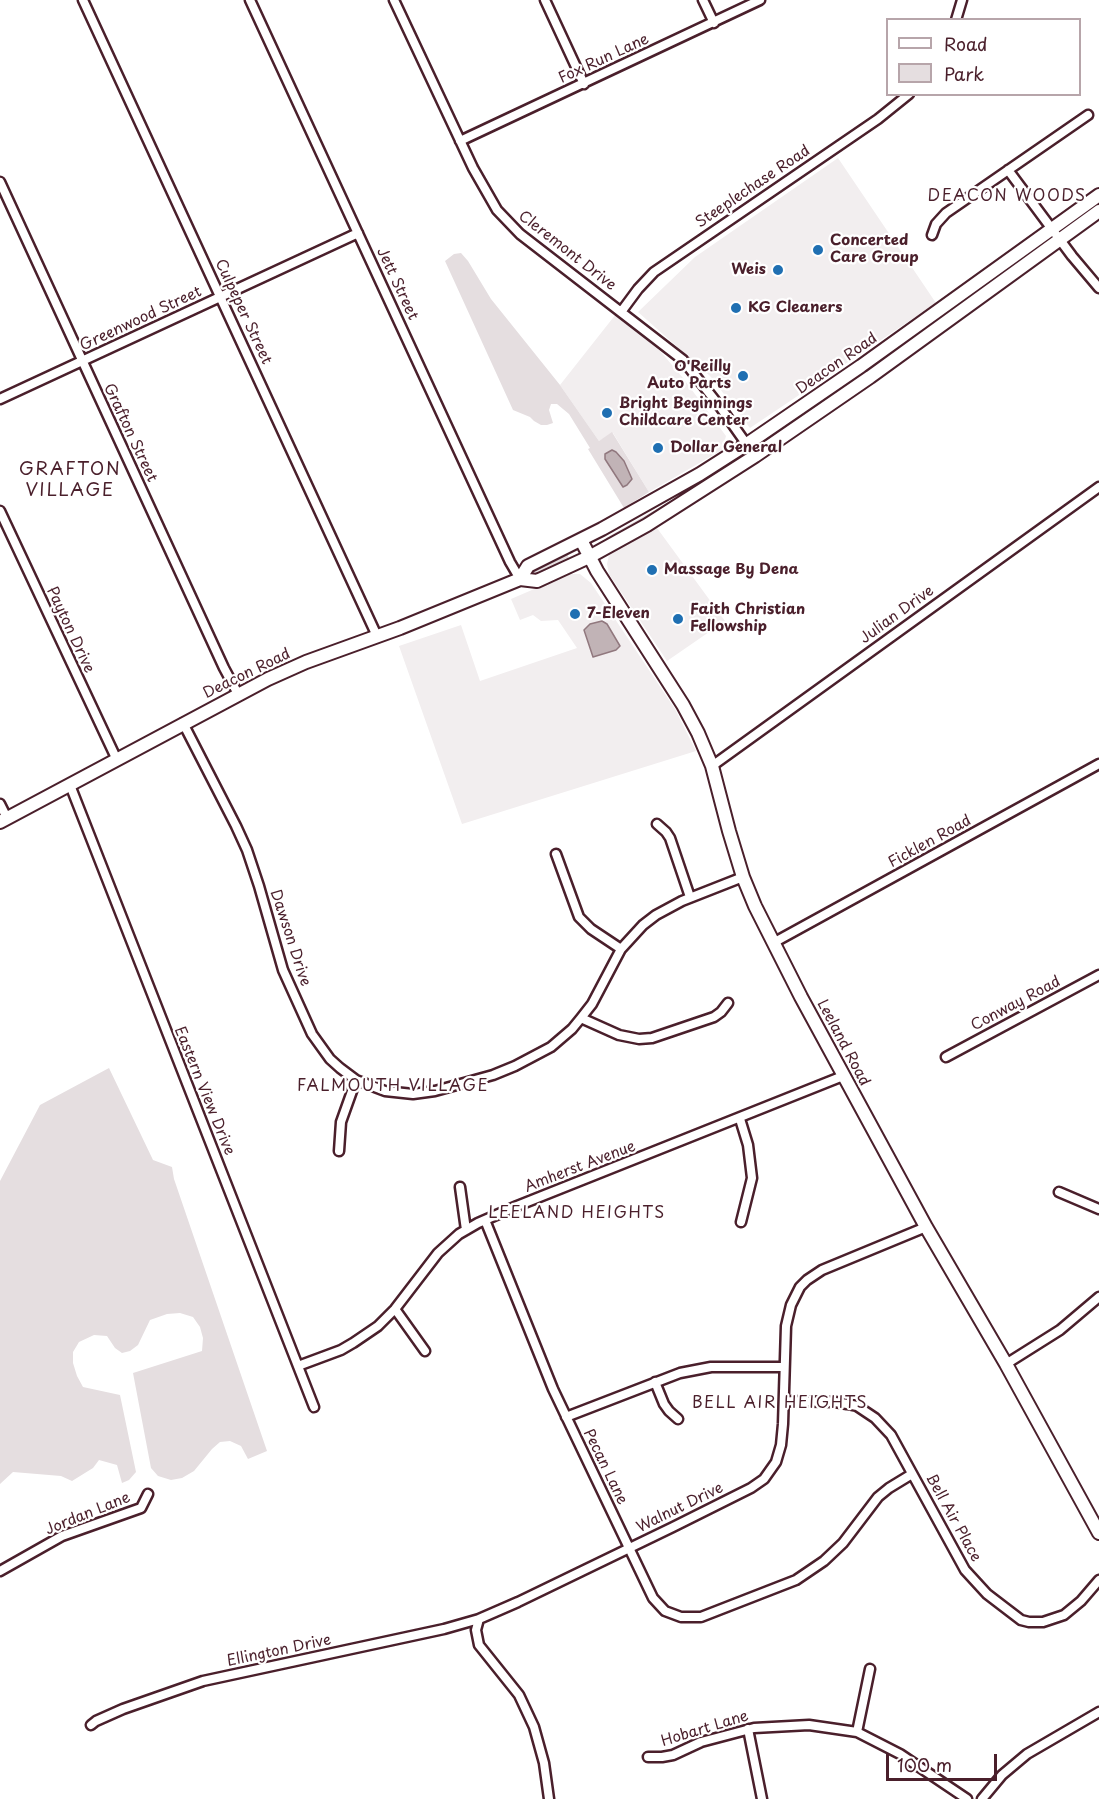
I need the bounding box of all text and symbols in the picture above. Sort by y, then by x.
legend [886,18,1081,96]
street label: Fox Run Lane [556,30,652,88]
text: Road [944,30,988,57]
text: Park [944,60,984,87]
street label: Steeplechase Road [692,142,814,232]
district label: DEACON WOODS [928,187,1086,207]
street label: Cleremont Drive [515,207,619,295]
place label: Concerted Care Group [830,232,919,267]
marker: Concerted Care Group [811,243,825,257]
street label: Jett Street [372,245,422,323]
street label: Culpeper Street [211,257,275,367]
place label: Weis [731,261,766,279]
marker: Weis [771,263,785,277]
street label: Greenwood Street [77,283,205,355]
place label: KG Cleaners [748,299,842,317]
marker: KG Cleaners [729,301,743,315]
street label: Deacon Road [793,329,881,399]
place label: O'Reilly Auto Parts [647,358,731,393]
marker: O'Reilly Auto Parts [736,369,750,383]
street label: Grafton Street [99,381,161,485]
place label: Bright Beginnings Childcare Center [619,395,752,430]
marker: Bright Beginnings Childcare Center [600,406,614,420]
place label: Dollar General [670,439,782,457]
marker: Dollar General [651,441,665,455]
district label: GRAFTON VILLAGE [20,459,120,502]
place label: Massage By Dena [664,561,799,579]
marker: Massage By Dena [645,563,659,577]
street label: Julian Drive [856,582,938,648]
street label: Payton Drive [42,584,98,676]
place label: Faith Christian Fellowship [690,601,805,636]
place label: 7-Eleven [587,605,650,623]
marker: 7-Eleven [568,607,582,621]
marker: Faith Christian Fellowship [671,612,685,626]
street label: Deacon Road [200,645,294,703]
street label: Ficklen Road [885,812,975,872]
street label: Dawson Drive [266,887,314,989]
street label: Conway Road [968,973,1064,1035]
street label: Leeland Road [813,997,873,1089]
street label: Eastern View Drive [170,1024,238,1158]
district label: FALMOUTH VILLAGE [298,1077,488,1097]
street label: Amherst Avenue [522,1138,638,1196]
district label: LEELAND HEIGHTS [490,1204,664,1224]
district label: BELL AIR HEIGHTS [692,1394,868,1414]
street label: Pecan Lane [579,1426,631,1508]
street label: Bell Air Place [921,1471,985,1565]
street label: Walnut Drive [634,1479,726,1537]
street label: Jordan Lane [43,1489,133,1539]
street label: Ellington Drive [225,1631,333,1671]
street label: Hobart Lane [659,1707,751,1751]
scale bar [889,1742,1000,1780]
text: 100 m [897,1751,952,1778]

